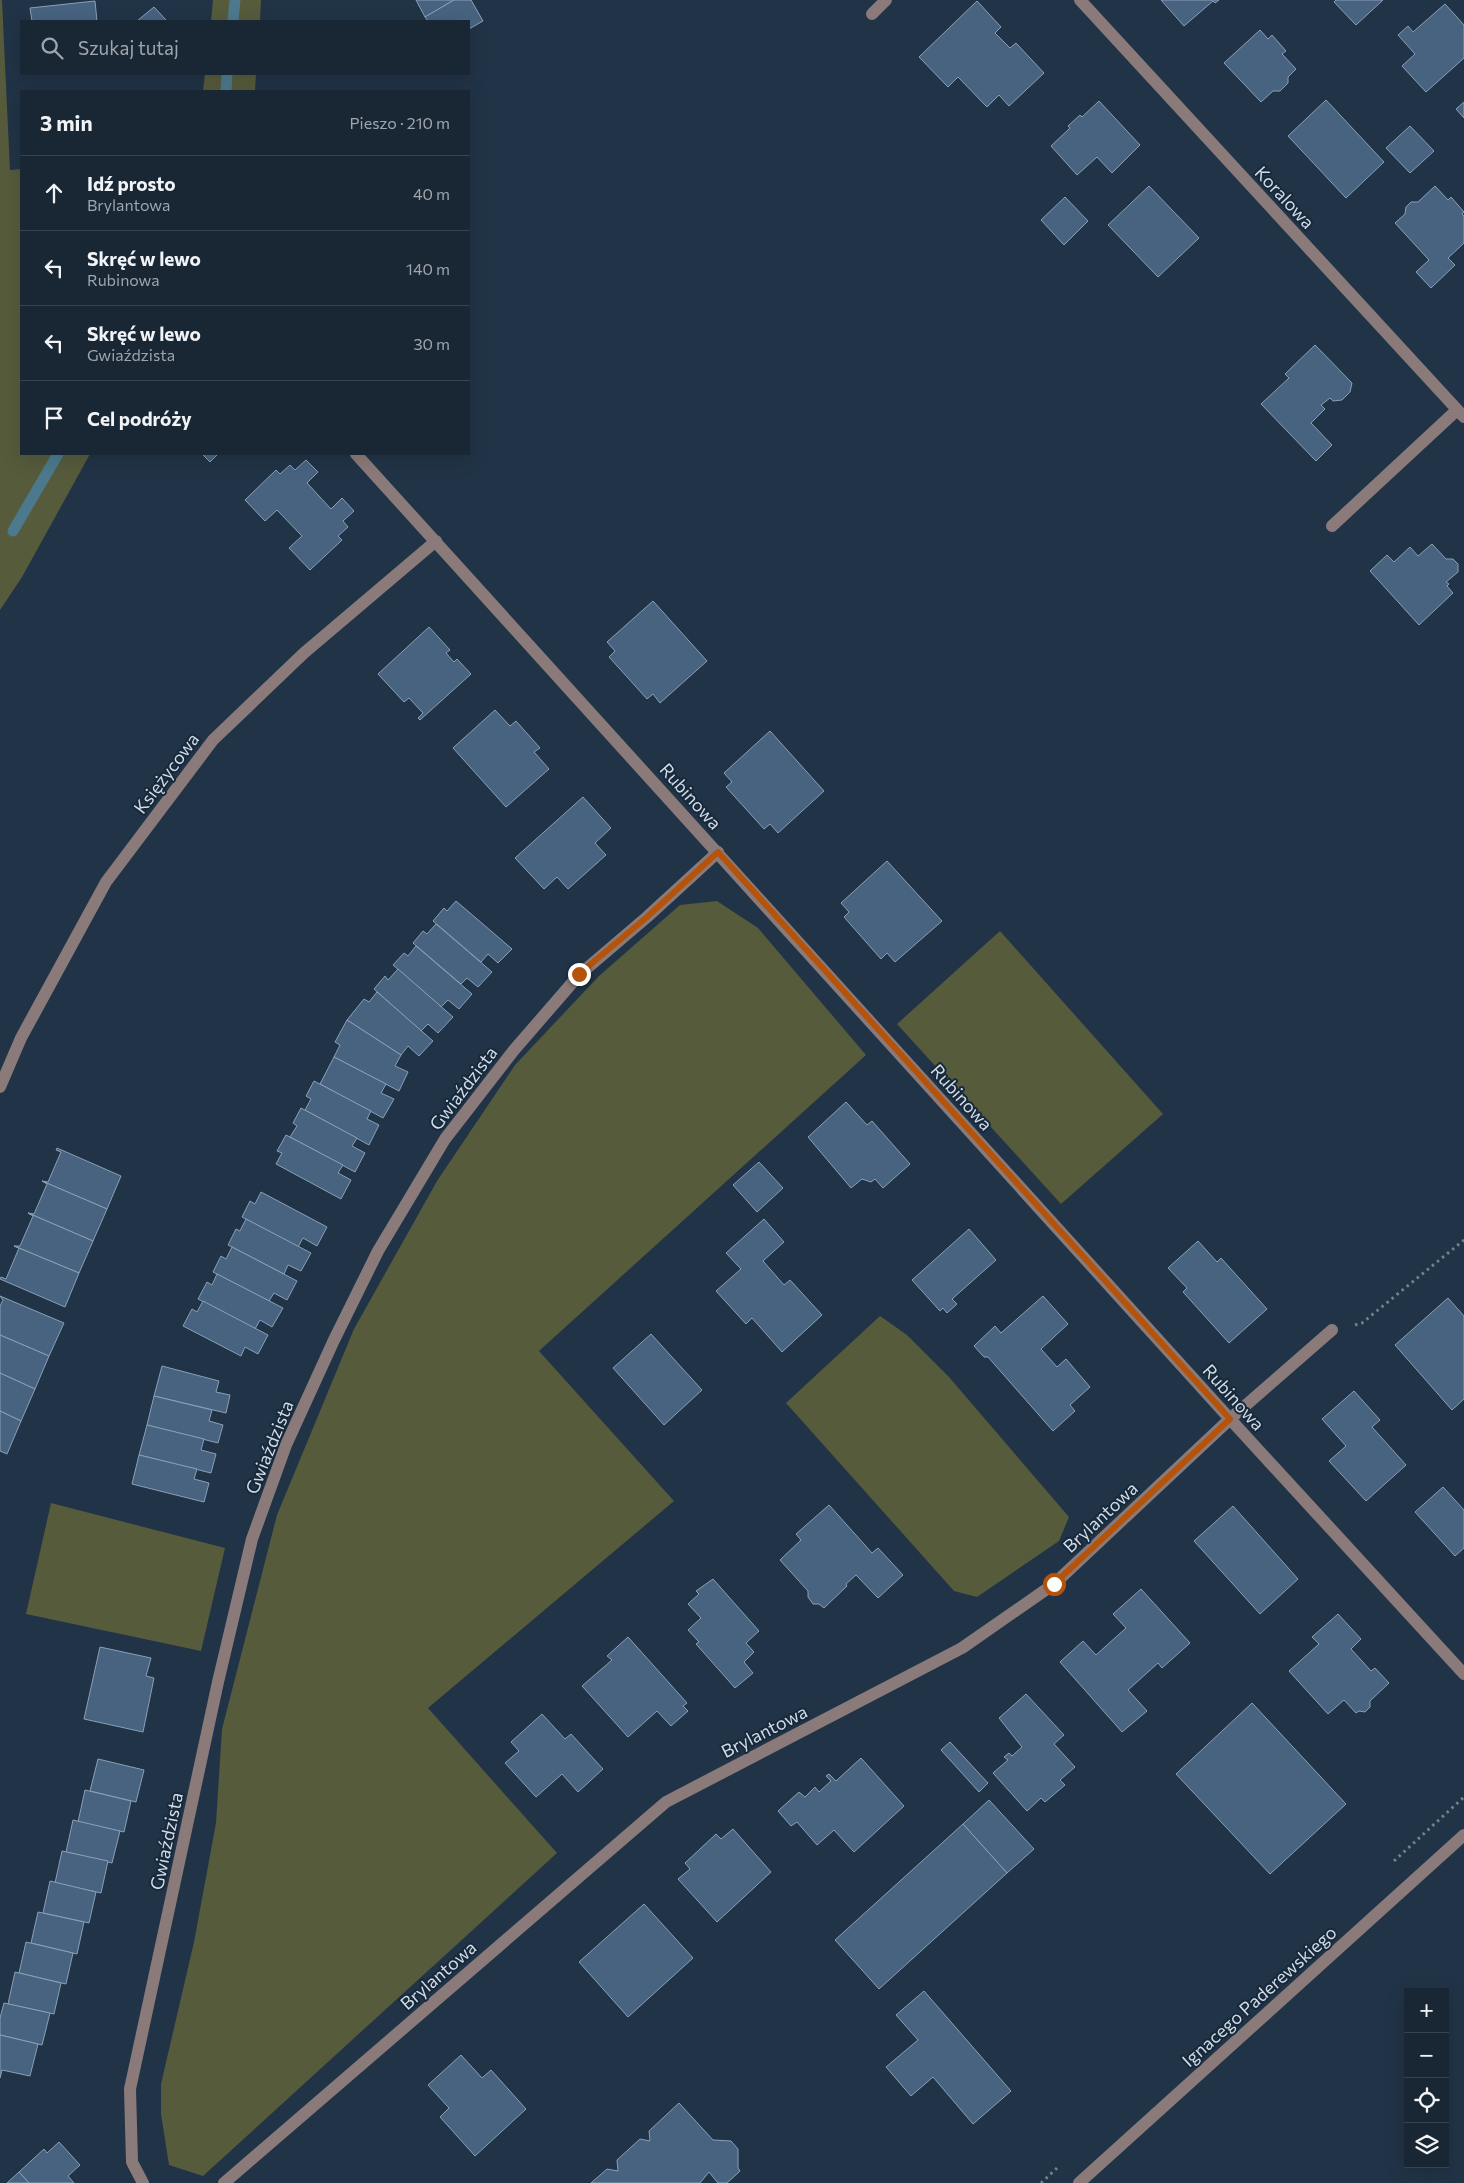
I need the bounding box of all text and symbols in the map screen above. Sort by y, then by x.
search box [20,20,470,75]
icon: search [38,34,66,62]
text: Szukaj tutaj [78,36,179,59]
text: 3 min [40,110,93,135]
text: Pieszo · 210 m [350,113,450,132]
street label: Koralowa [1251,161,1319,233]
text: Idź prosto [87,172,176,195]
icon: ahead [40,179,68,207]
text: 40 m [413,184,450,203]
text: Brylantowa [87,195,170,214]
text: Skręć w lewo [87,247,201,270]
icon: left [40,254,68,282]
text: 140 m [406,259,450,278]
text: Rubinowa [87,270,160,289]
text: Skręć w lewo [87,322,201,345]
icon: left [40,329,68,357]
text: 30 m [413,334,450,353]
text: Gwiaździsta [87,345,175,364]
icon: arrive [40,404,68,432]
text: Cel podróży [87,407,192,430]
street label: Księżycowa [129,728,203,818]
street label: Rubinowa [655,758,727,834]
route end [568,963,591,986]
street label: Gwiaździsta [424,1042,502,1134]
street label: Rubinowa [926,1059,998,1135]
street label: Rubinowa [1198,1359,1270,1435]
street label: Gwiaździsta [240,1397,298,1497]
street label: Brylantowa [1058,1477,1142,1557]
route start [1043,1573,1066,1596]
street label: Brylantowa [717,1700,811,1762]
street label: Gwiaździsta [145,1790,187,1892]
street label: Ignacego Paderewskiego [1177,1921,1341,2071]
street label: Brylantowa [395,1936,481,2014]
map controls [1404,1988,1449,2168]
button: + [1404,1988,1449,2033]
button: − [1404,2033,1449,2078]
button: locate [1404,2078,1449,2123]
button: layers [1404,2123,1449,2168]

